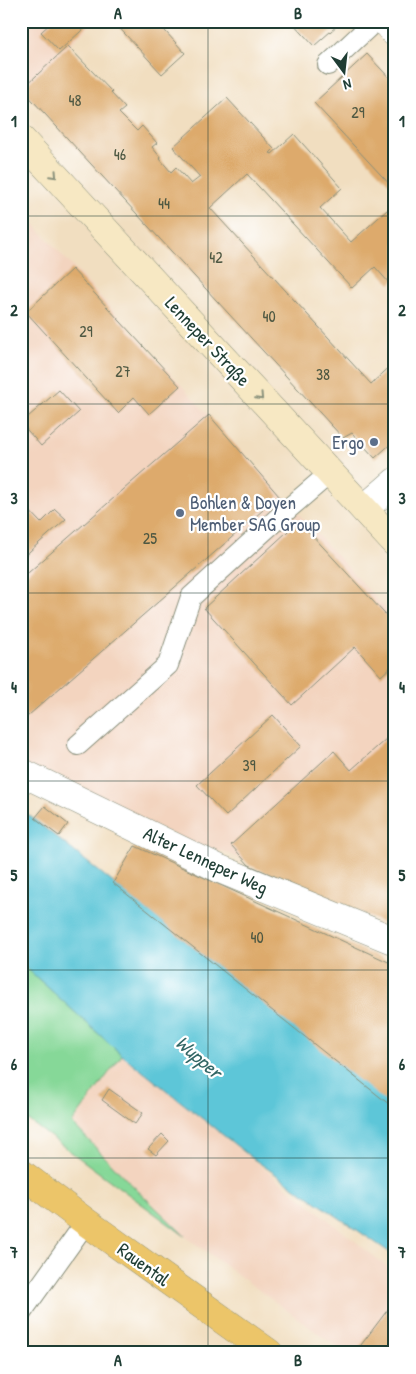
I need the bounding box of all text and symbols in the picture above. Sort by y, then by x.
text: A [114,2,122,24]
text: B [294,2,302,24]
north arrow [318,48,368,98]
text: N [341,75,354,95]
house number: 48 [69,89,82,111]
house number: 29 [351,101,365,123]
text: 1 [11,110,17,132]
text: 1 [399,110,405,132]
house number: 46 [114,143,126,165]
one-way arrow [48,169,57,178]
house number: 44 [158,192,170,214]
house number: 42 [209,246,223,268]
street label: Lenneper Straße [159,290,257,392]
text: 2 [10,299,18,321]
text: 2 [398,299,406,321]
house number: 40 [262,305,276,327]
house number: 29 [79,320,93,342]
house number: 27 [115,360,131,382]
house number: 38 [316,363,330,385]
one-way arrow [254,391,263,400]
place label: Ergo [332,429,364,455]
marker: Ergo [368,436,380,448]
text: 3 [10,487,18,509]
text: 3 [398,487,406,509]
place label: Bohlen & Doyen Member SAG Group [190,489,320,537]
marker: Bohlen & Doyen Member SAG Group [174,507,186,519]
house number: 25 [143,527,157,549]
text: 4 [11,676,17,698]
text: 4 [399,676,405,698]
house number: 39 [242,754,256,776]
street label: Alter Lenneper Weg [140,820,272,900]
text: 5 [11,864,18,886]
text: 5 [399,864,406,886]
house number: 40 [250,926,264,948]
water label: Wupper [170,1029,230,1086]
text: 6 [11,1053,18,1075]
text: 6 [399,1053,406,1075]
street label: Rauental [113,1236,176,1292]
text: 7 [9,1241,18,1263]
text: 7 [397,1241,406,1263]
text: A [114,1349,122,1371]
text: B [294,1349,302,1371]

